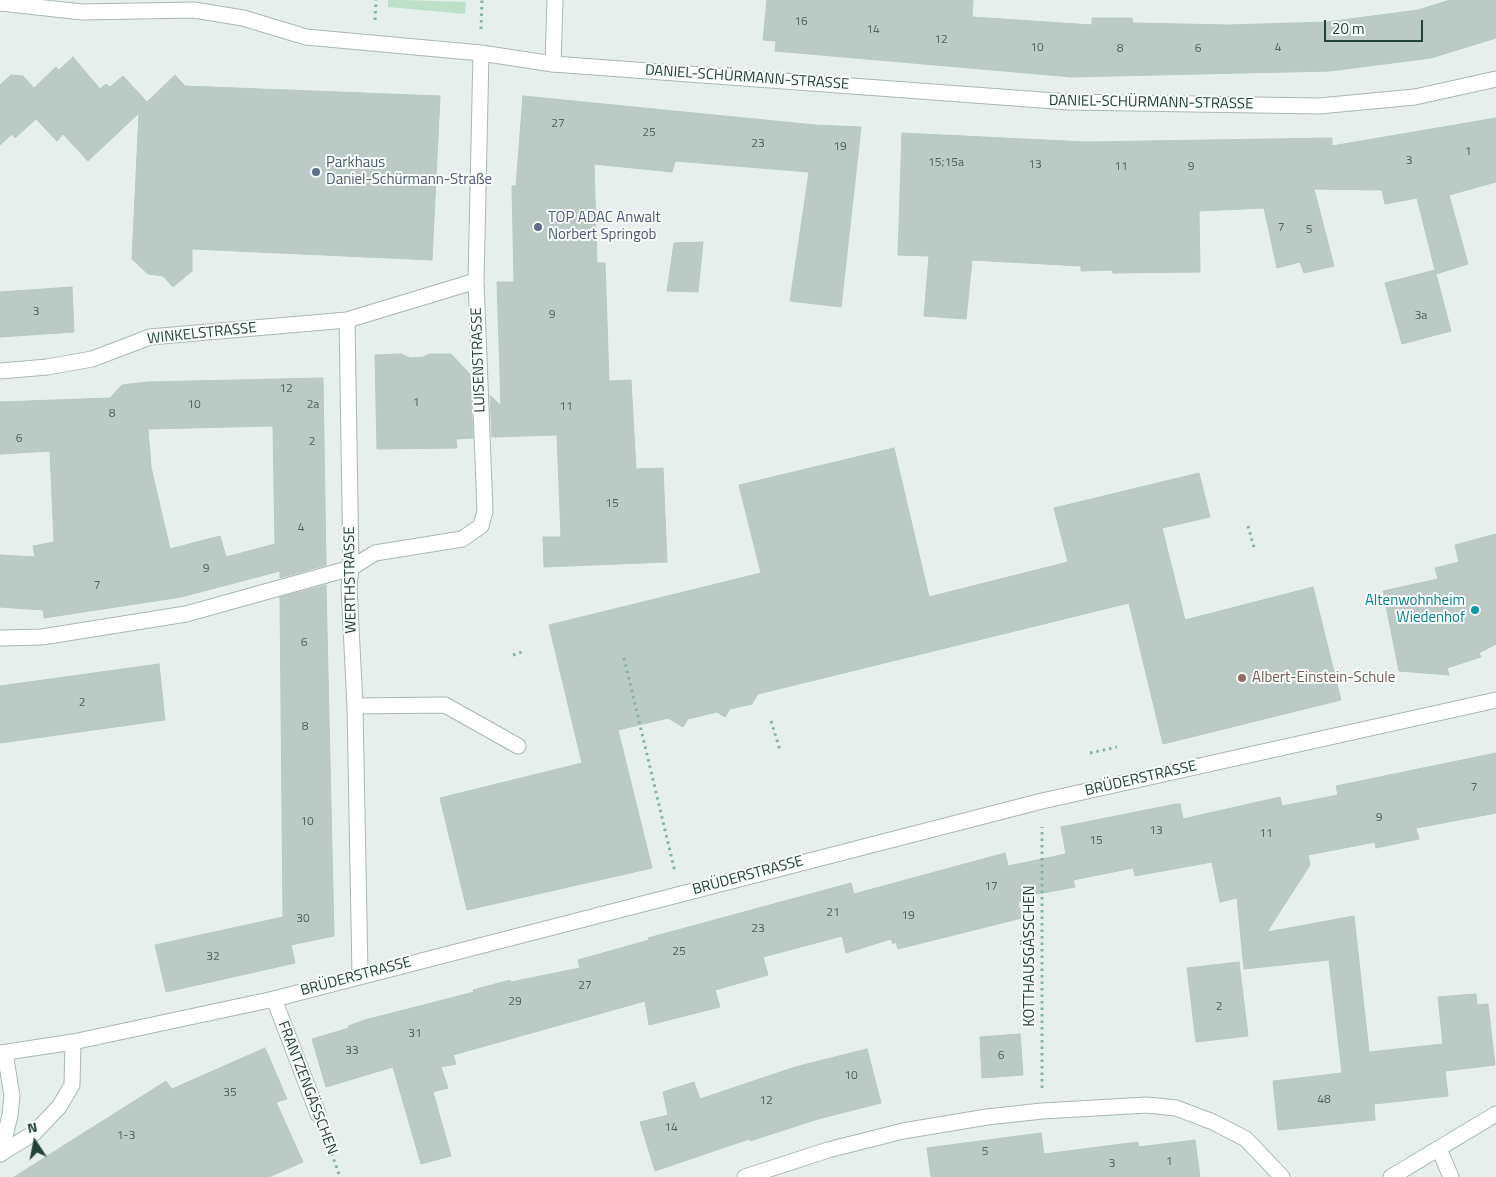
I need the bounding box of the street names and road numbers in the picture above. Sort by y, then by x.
street label: DANIEL-SCHÜRMANN-STRASSE [644,62,850,94]
street label: DANIEL-SCHÜRMANN-STRASSE [1049,92,1253,114]
street label: LUISENSTRASSE [468,307,490,413]
street label: WINKELSTRASSE [147,319,257,349]
street label: WERTHSTRASSE [341,526,361,634]
street label: BRÜDERSTRASSE [1083,757,1199,801]
street label: BRÜDERSTRASSE [691,853,805,899]
street label: KOTTHAUSGÄSSCHEN [1021,885,1039,1027]
street label: BRÜDERSTRASSE [299,954,413,1000]
street label: FRANTZENGÄSSCHEN [273,1019,341,1157]

